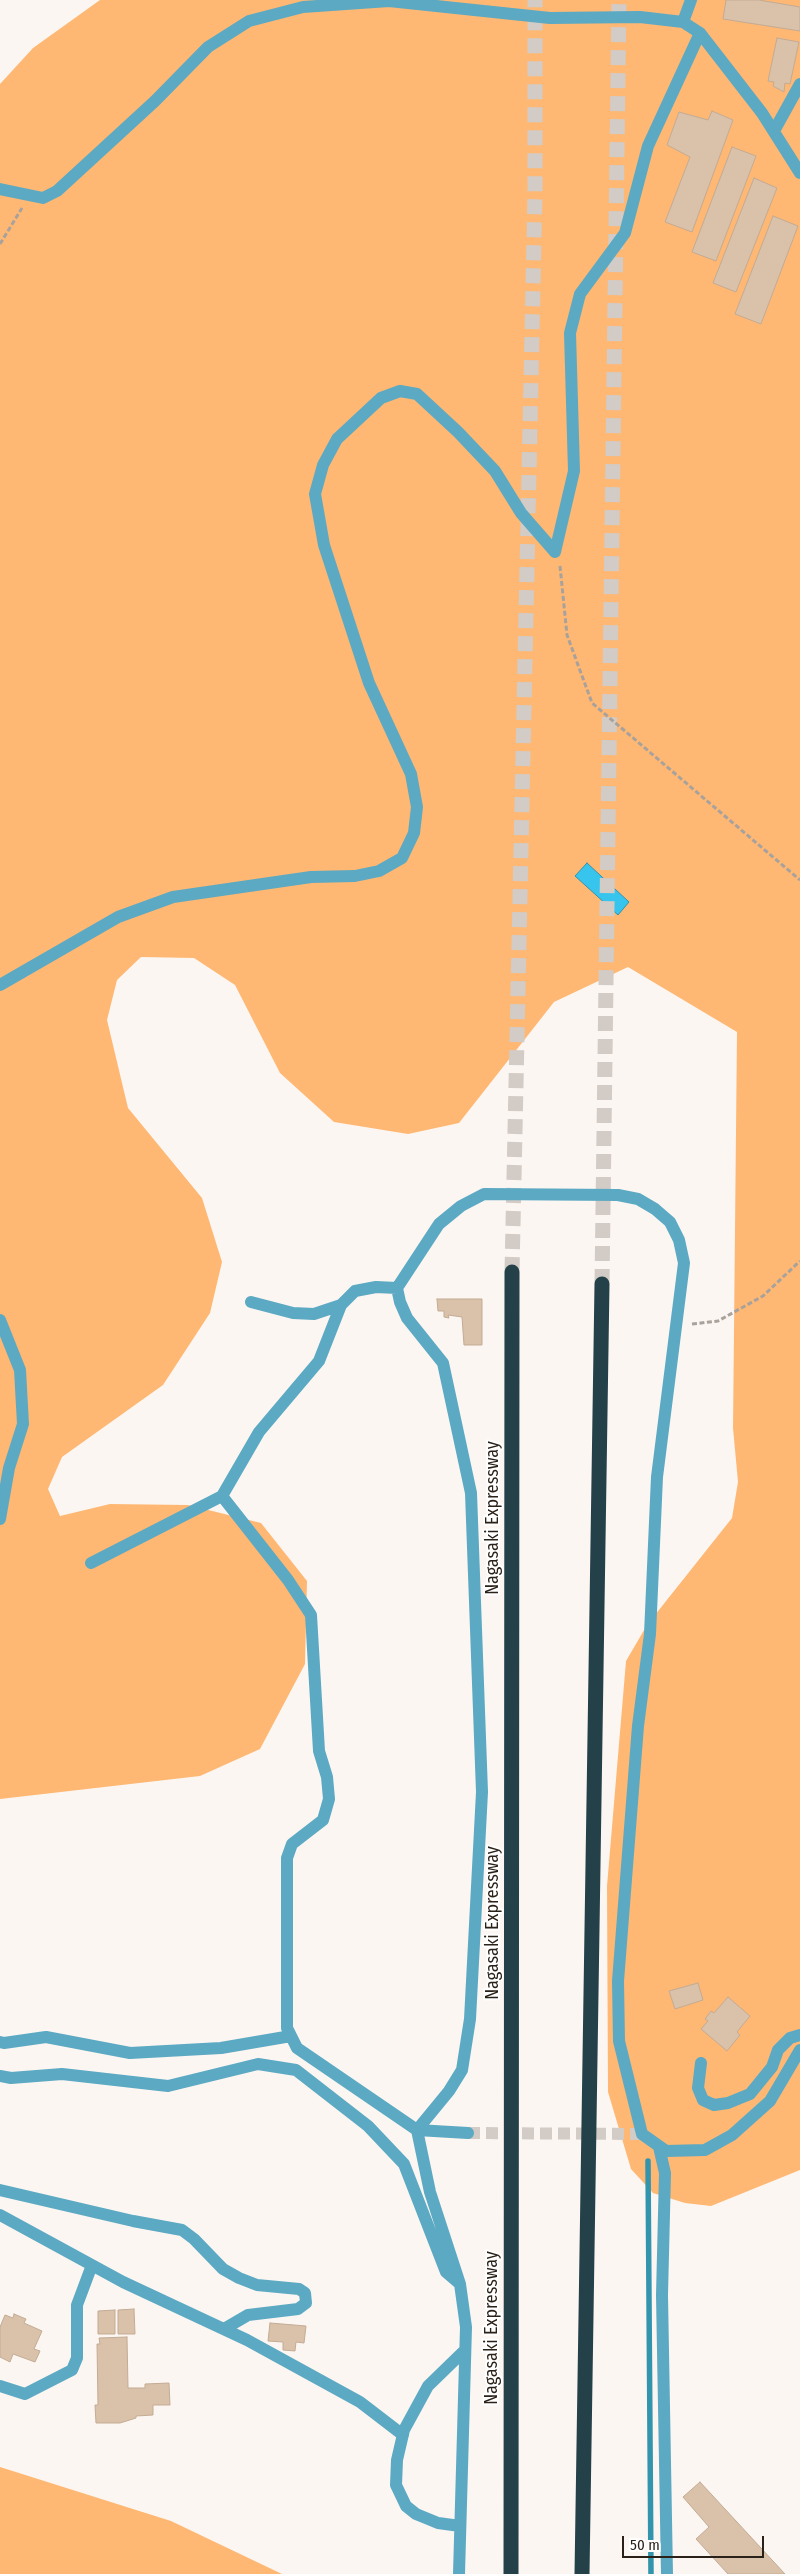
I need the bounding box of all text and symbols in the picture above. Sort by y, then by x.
street label: Nagasaki Expressway [482,1441,504,1595]
street label: Nagasaki Expressway [482,1846,504,2000]
street label: Nagasaki Expressway [481,2251,503,2405]
scale bar [625,2526,768,2558]
text: 50 m [630,2536,660,2554]

